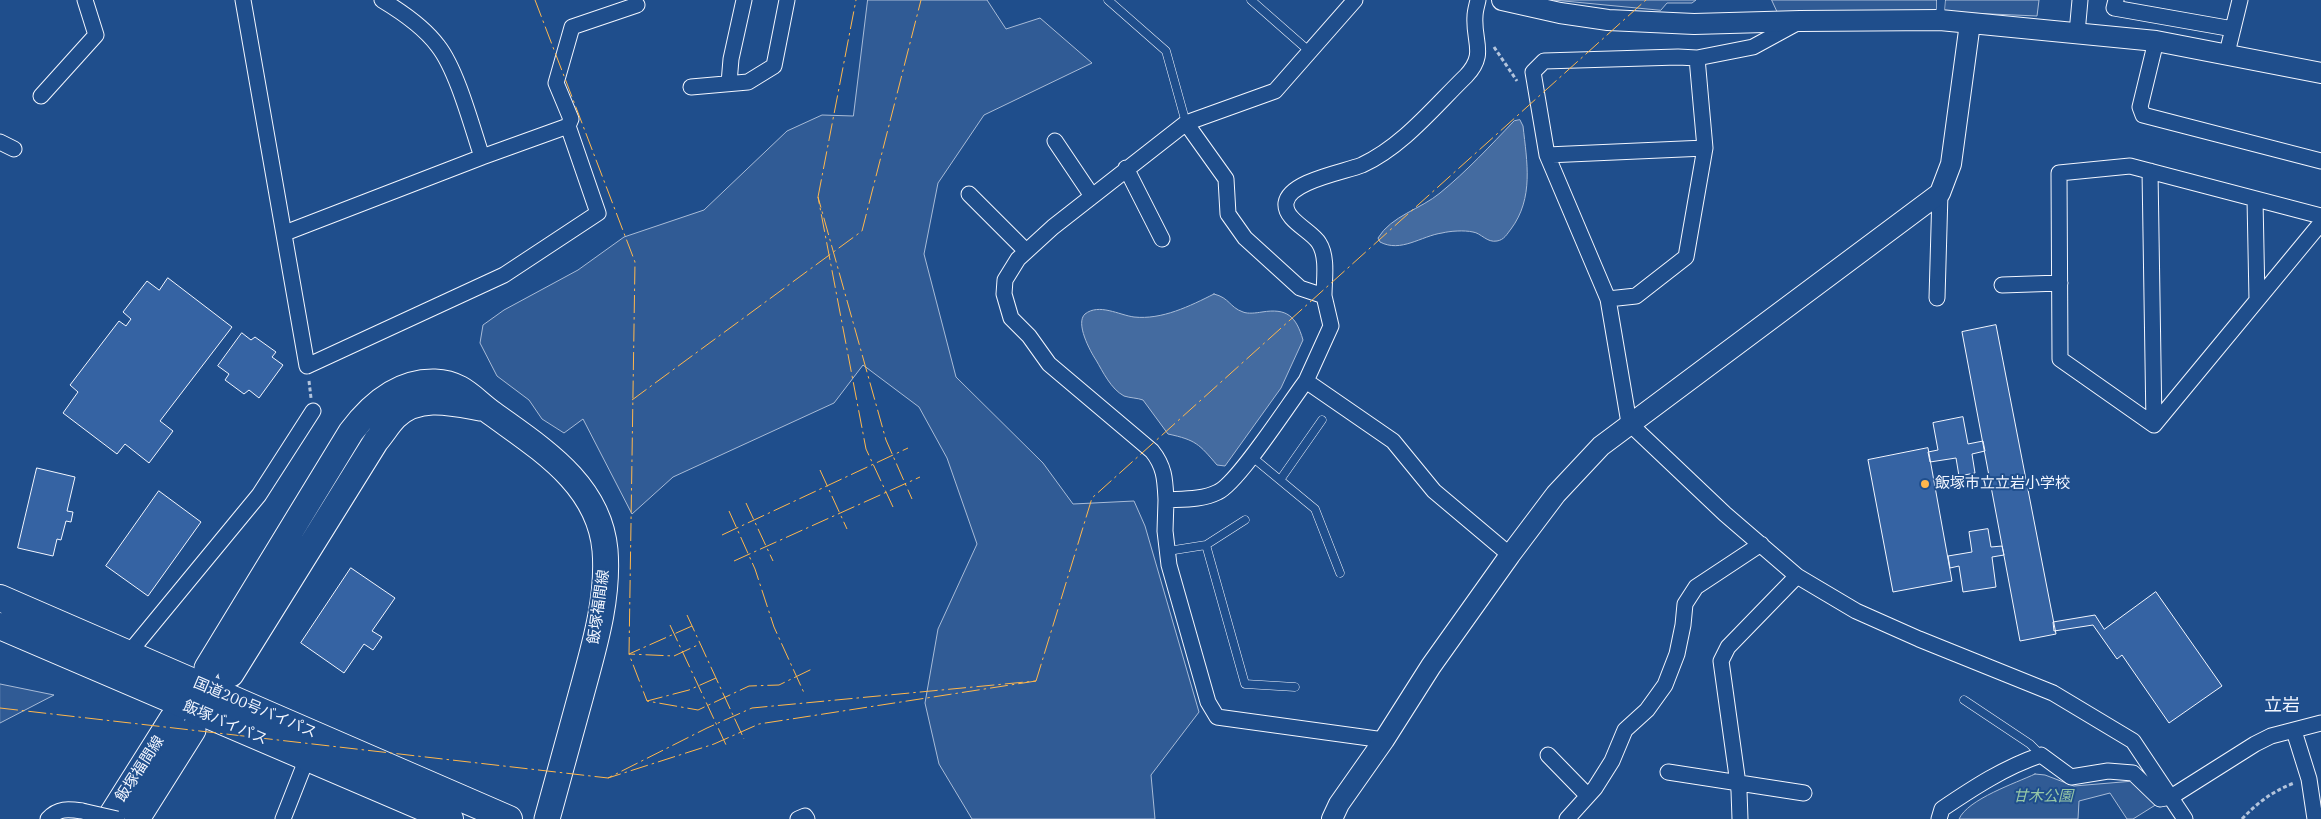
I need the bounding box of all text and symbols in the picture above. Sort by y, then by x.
place label: 飯塚市立立岩小学校 [1935,475,2070,493]
marker: 飯塚市立立岩小学校 [1919,478,1931,490]
street label: 飯塚福間線 [585,569,613,645]
street label: 国道200号バイパス [191,674,319,742]
district label: 立岩 [2264,695,2300,717]
street label: 飯塚バイパス [180,697,270,749]
street label: 飯塚福間線 [112,733,168,805]
park label: 甘木公園 [2013,788,2073,806]

